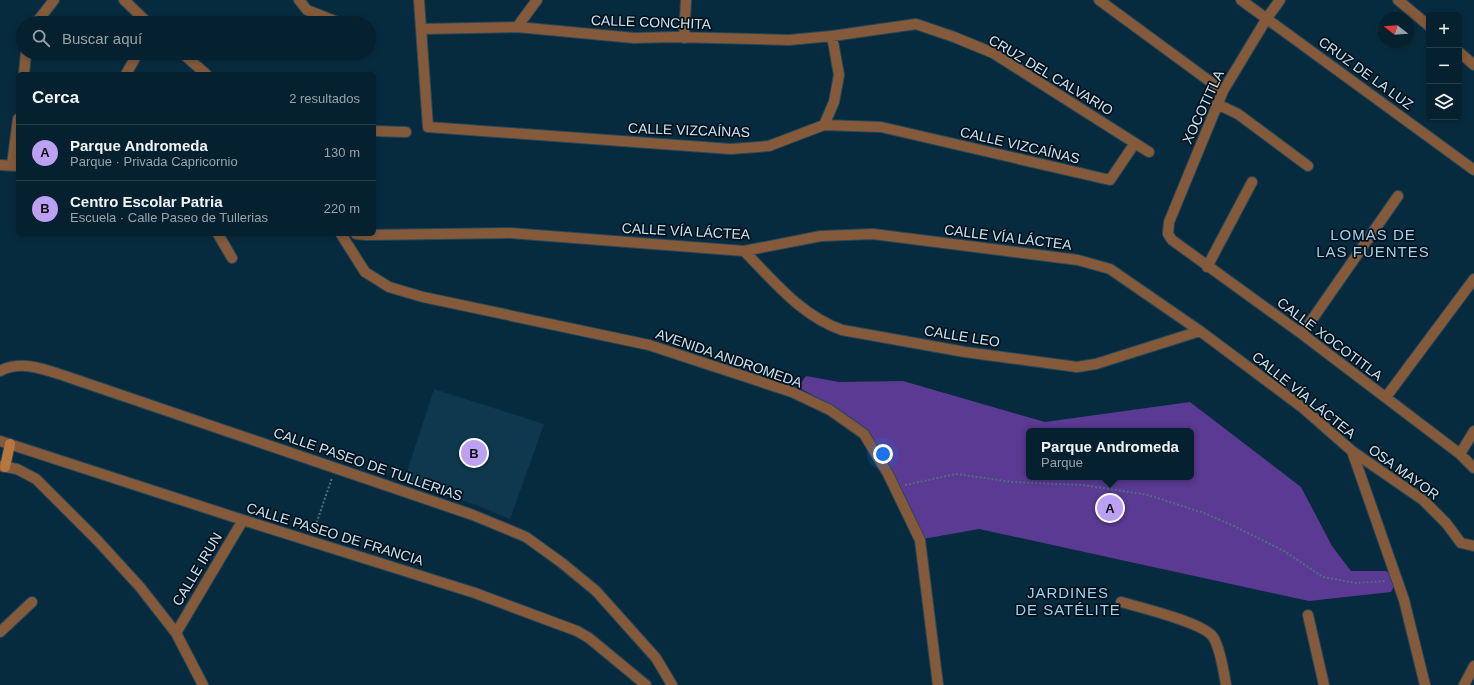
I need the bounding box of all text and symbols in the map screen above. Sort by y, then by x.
street label: CALLE CONCHITA [591,12,712,32]
north arrow [1378,12,1414,48]
map controls [1426,12,1462,120]
button: + [1426,12,1462,48]
search box [16,16,376,60]
icon: search [30,27,52,49]
text: Buscar aquí [62,30,142,47]
street label: CRUZ DEL CALVARIO [986,32,1116,119]
street label: CRUZ DE LA LUZ [1316,33,1417,113]
button: − [1426,48,1462,84]
street label: XOCOTITLA [1179,67,1227,146]
button: layers [1426,84,1462,120]
text: Cerca [32,88,79,107]
text: 2 resultados [289,91,360,106]
street label: CALLE VIZCAÍNAS [628,120,750,140]
street label: CALLE VIZCAÍNAS [959,123,1081,167]
text: Parque Andromeda [70,137,208,154]
text: A [40,145,50,160]
text: 130 m [324,145,360,160]
text: Parque · Privada Capricornio [70,154,238,169]
text: Centro Escolar Patria [70,193,223,210]
text: B [40,201,50,216]
text: 220 m [324,201,360,216]
text: Escuela · Calle Paseo de Tullerias [70,210,268,225]
street label: CALLE VÍA LÁCTEA [621,220,751,242]
street label: CALLE VÍA LÁCTEA [943,221,1073,253]
district label: LOMAS DE LAS FUENTES [1316,226,1430,260]
street label: CALLE XOCOTITLA [1274,294,1386,384]
street label: CALLE LEO [923,322,1001,350]
street label: AVENIDA ANDROMEDA [654,325,805,391]
street label: CALLE VÍA LÁCTEA [1249,348,1359,442]
street label: CALLE PASEO DE TULLERIAS [271,424,465,504]
popup [1026,428,1194,480]
pin: B [461,438,487,468]
text: Parque Andromeda [1041,438,1179,455]
street label: OSA MAYOR [1366,441,1442,503]
your location [873,444,893,464]
text: Parque [1041,455,1083,470]
pin: A [1097,493,1123,523]
street label: CALLE PASEO DE FRANCIA [245,499,426,569]
street label: CALLE IRUN [169,530,225,608]
district label: JARDINES DE SATÉLITE [1015,584,1121,618]

